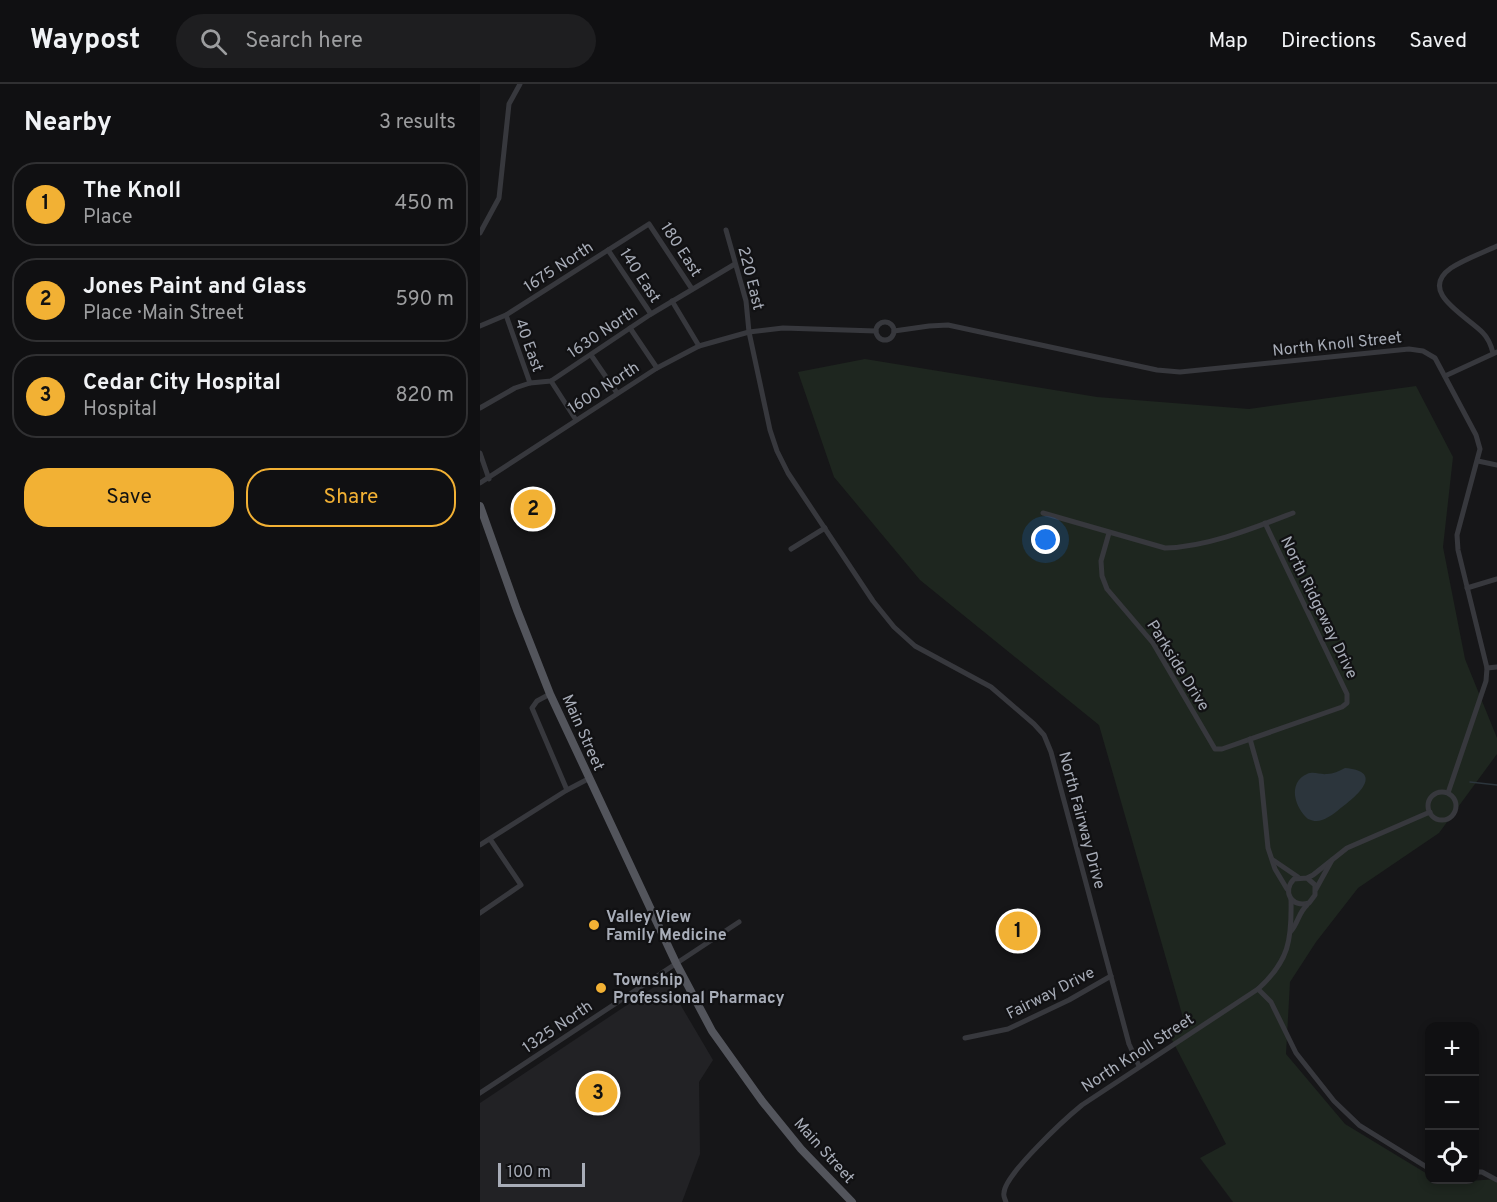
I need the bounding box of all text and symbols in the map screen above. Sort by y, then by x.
search box [176,14,596,68]
text: Waypost [30,23,140,59]
icon: search [197,25,230,58]
text: Search here [245,28,363,55]
text: Map [1208,28,1248,55]
text: Directions [1281,28,1376,55]
text: Saved [1409,28,1467,55]
text: Nearby [24,107,112,140]
text: 3 results [379,110,456,136]
text: The Knoll [83,178,181,205]
text: 1 [42,191,50,217]
text: 450 m [395,191,454,217]
text: Place [83,205,133,231]
street label: 180 East [655,219,705,281]
street label: 1675 North [521,238,598,297]
street label: 140 East [614,245,664,307]
street label: 220 East [733,245,768,312]
text: Jones Paint and Glass [83,274,307,301]
text: 2 [39,287,52,313]
text: 590 m [396,287,454,313]
text: Place · Main Street [83,301,244,327]
street label: 1630 North [564,302,642,363]
street label: 40 East [509,316,547,375]
street label: North Knoll Street [1271,328,1403,362]
street label: 1600 North [565,358,644,419]
text: Cedar City Hospital [83,370,281,397]
text: 3 [40,383,52,409]
text: 820 m [395,383,454,409]
text: Hospital [83,397,157,423]
button: Save [24,468,234,527]
button: Share [246,468,456,527]
pin: 2 [514,486,552,532]
your location [1031,525,1060,554]
street label: North Ridgeway Drive [1275,533,1361,682]
street label: Parkside Drive [1141,617,1213,715]
street label: Main Street [556,691,608,774]
street label: North Fairway Drive [1053,750,1109,891]
place label: Valley View Family Medicine [606,908,727,946]
pin: 1 [998,908,1038,954]
marker: Valley View Family Medicine [587,918,601,932]
street label: Fairway Drive [1003,963,1098,1025]
place label: Township Professional Pharmacy [613,971,785,1009]
marker: Township Professional Pharmacy [594,981,608,995]
street label: 1325 North [519,997,597,1058]
street label: North Knoll Street [1078,1010,1198,1097]
map controls [1425,1022,1479,1184]
button: + [1425,1022,1479,1076]
pin: 3 [578,1070,618,1116]
button: − [1425,1076,1479,1130]
street label: Main Street [789,1114,858,1188]
button: locate [1425,1130,1479,1184]
scale bar [498,1160,585,1188]
text: 100 m [507,1163,551,1183]

